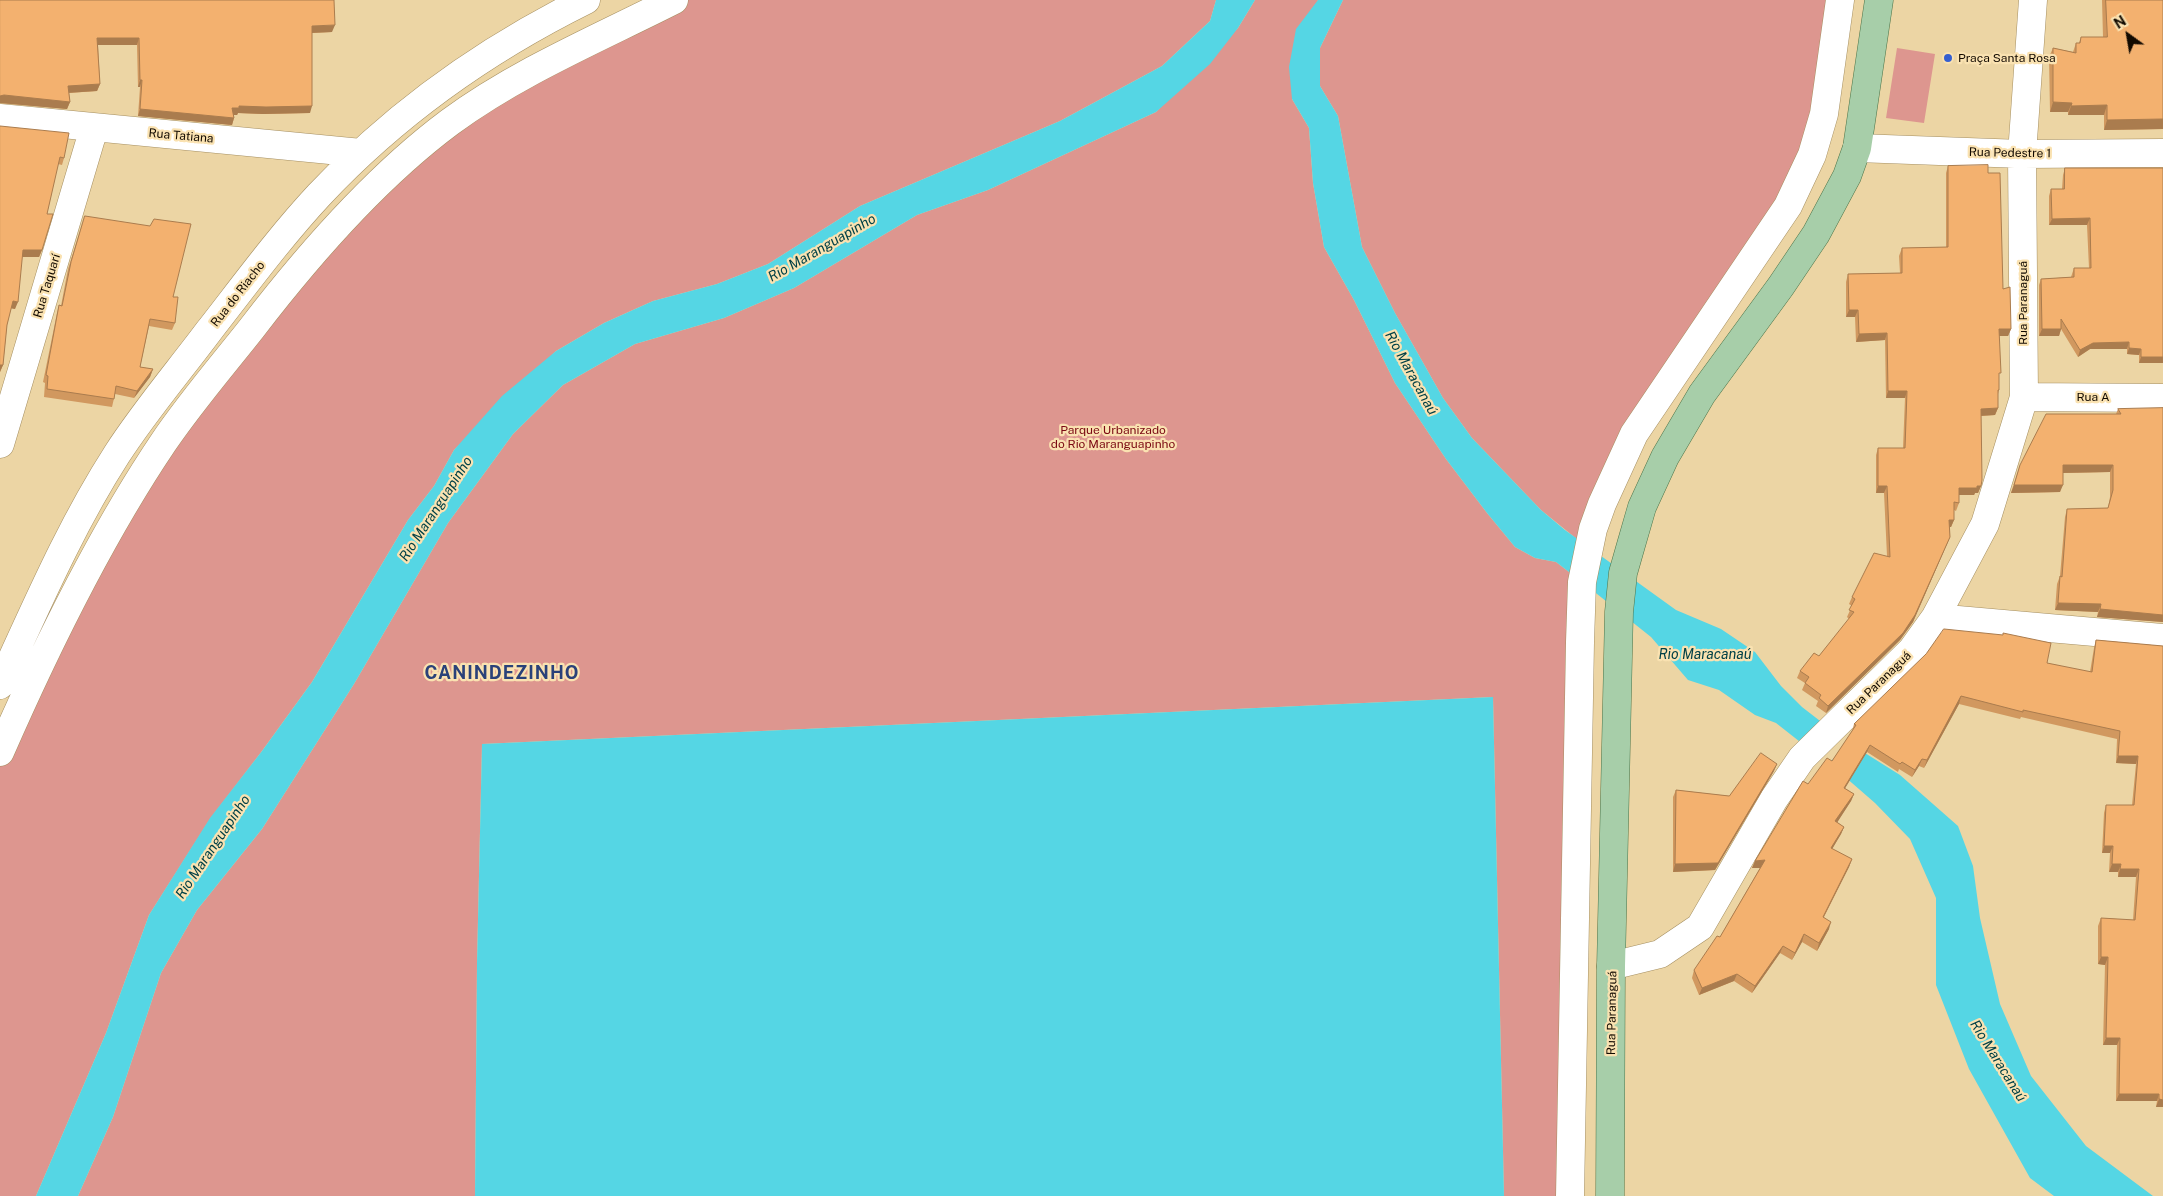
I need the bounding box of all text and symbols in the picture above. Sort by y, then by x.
north arrow [2103,10,2153,60]
text: N [2111,13,2129,32]
place label: Praça Santa Rosa [1958,51,2056,65]
marker: Praça Santa Rosa [1942,52,1954,64]
street label: Rua Tatiana [148,126,214,146]
street label: Rua Pedestre 1 [1969,145,2051,161]
water label: Rio Maranguapinho [765,210,879,286]
street label: Rua Taquarí [30,252,64,320]
street label: Rua do Riacho [208,258,268,330]
street label: Rua Paranaguá [2016,261,2030,345]
water label: Rio Maracanaú [1381,328,1441,418]
street label: Rua A [2076,390,2110,404]
park label: Parque Urbanizado do Rio Maranguapinho [1051,423,1175,451]
water label: Rio Maranguapinho [396,454,476,564]
water label: Rio Maracanaú [1658,647,1752,663]
street label: Rua Paranaguá [1844,649,1914,717]
district label: CANINDEZINHO [423,662,581,684]
water label: Rio Maranguapinho [172,792,254,902]
street label: Rua Paranaguá [1604,971,1620,1055]
water label: Rio Maracanaú [1966,1017,2030,1105]

